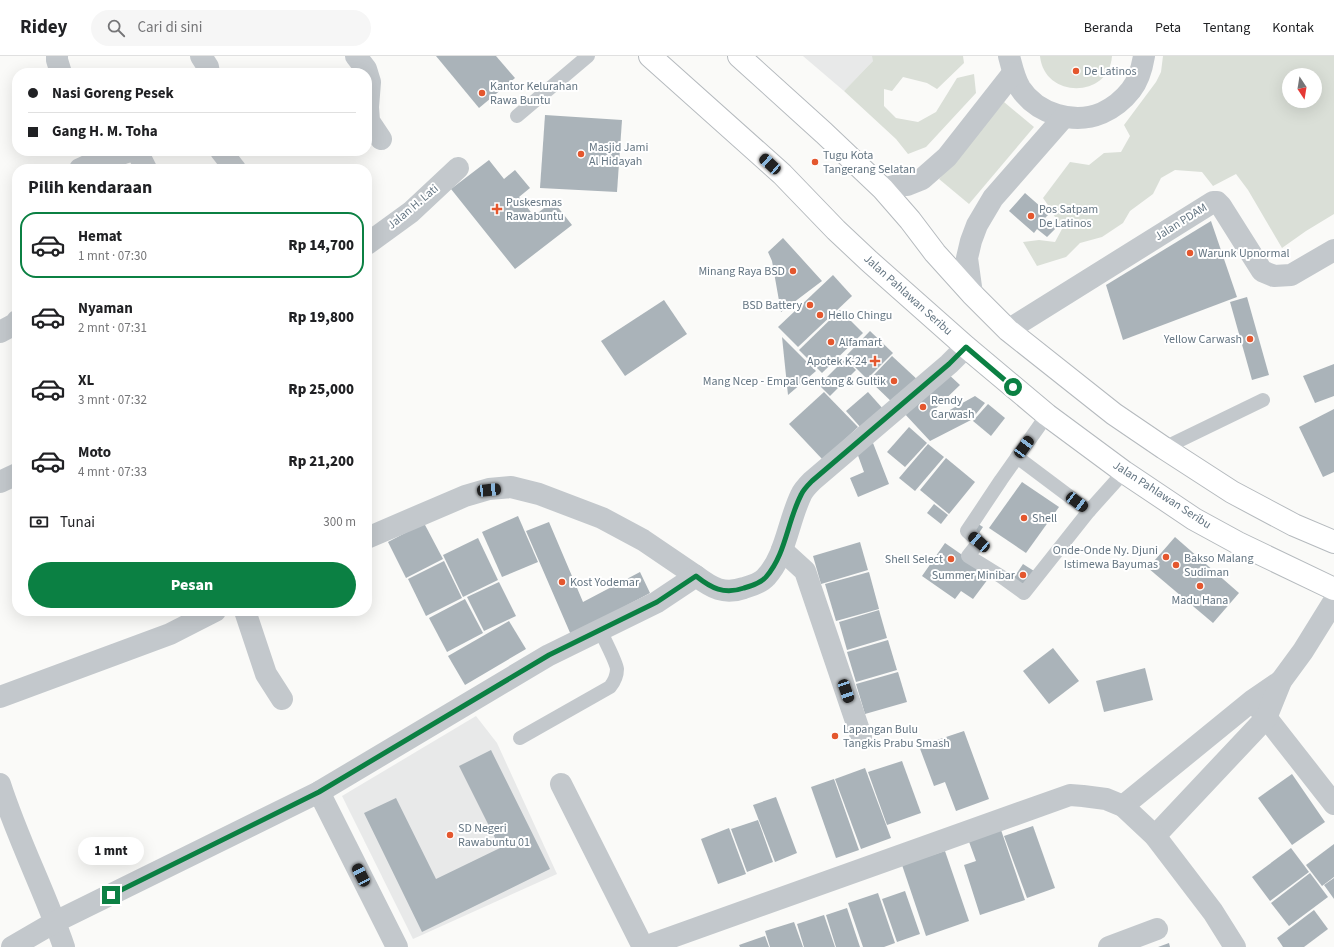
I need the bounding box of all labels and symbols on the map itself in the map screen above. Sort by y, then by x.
place label: De Latinos [1084,63,1137,80]
marker: De Latinos [1071,66,1081,76]
north arrow [1282,68,1322,108]
place label: Kantor Kelurahan Rawa Buntu [490,78,578,109]
marker: Kantor Kelurahan Rawa Buntu [477,88,487,98]
place label: Masjid Jami Al Hidayah [589,139,649,170]
place label: Tugu Kota Tangerang Selatan [823,147,916,178]
marker: Masjid Jami Al Hidayah [576,149,586,159]
car [757,152,783,176]
marker: Tugu Kota Tangerang Selatan [810,157,820,167]
street label: Jalan H. Lati [384,181,442,233]
place label: Puskesmas Rawabuntu [506,194,564,225]
street label: Jalan PDAM [1151,199,1211,245]
place label: Pos Satpam De Latinos [1039,201,1098,232]
marker: Puskesmas Rawabuntu [491,203,503,215]
marker: Pos Satpam De Latinos [1026,211,1036,221]
place label: Warunk Upnormal [1198,245,1290,262]
marker: Warunk Upnormal [1185,248,1195,258]
street label: Jalan Pahlawan Seribu [860,251,956,339]
place label: Minang Raya BSD [698,263,785,280]
marker: Minang Raya BSD [788,266,798,276]
place label: BSD Battery [742,297,802,314]
marker: BSD Battery [805,300,815,310]
place label: Hello Chingu [828,307,892,324]
marker: Hello Chingu [815,310,825,320]
place label: Yellow Carwash [1163,331,1242,348]
place label: Alfamart [839,334,882,351]
marker: Yellow Carwash [1245,334,1255,344]
marker: Alfamart [826,337,836,347]
place label: Apotek K-24 [807,353,867,370]
marker: Apotek K-24 [870,356,880,366]
place label: Mang Ncep - Empal Gentong & Gultik [703,373,886,390]
marker: Mang Ncep - Empal Gentong & Gultik [889,376,899,386]
route start [1004,378,1022,396]
place label: Rendy Carwash [931,392,974,423]
marker: Rendy Carwash [918,402,928,412]
car [1012,434,1036,460]
street label: Jalan Pahlawan Seribu [1110,457,1214,533]
car [476,483,502,497]
car [1064,490,1090,514]
place label: Shell [1032,510,1057,527]
marker: Shell [1019,513,1029,523]
car [966,530,992,554]
place label: Onde-Onde Ny. Djuni Istimewa Bayumas [1053,542,1158,573]
place label: Bakso Malang Sudiman [1184,550,1253,581]
place label: Shell Select [885,551,943,568]
marker: Onde-Onde Ny. Djuni Istimewa Bayumas [1161,552,1171,562]
marker: Shell Select [946,554,956,564]
marker: Bakso Malang Sudiman [1171,560,1181,570]
place label: Summer Minibar [932,567,1016,584]
marker: Summer Minibar [1018,570,1028,580]
place label: Kost Yodemar [570,574,640,591]
marker: Kost Yodemar [557,577,567,587]
marker: Madu Hana [1195,581,1205,591]
place label: Madu Hana [1172,592,1228,609]
car [836,678,856,704]
place label: Lapangan Bulu Tangkis Prabu Smash [843,721,950,752]
marker: Lapangan Bulu Tangkis Prabu Smash [830,731,840,741]
place label: SD Negeri Rawabuntu 01 [458,820,530,851]
marker: SD Negeri Rawabuntu 01 [445,830,455,840]
callout: 1 mnt [78,837,144,865]
car [350,862,372,888]
route end [102,886,120,904]

